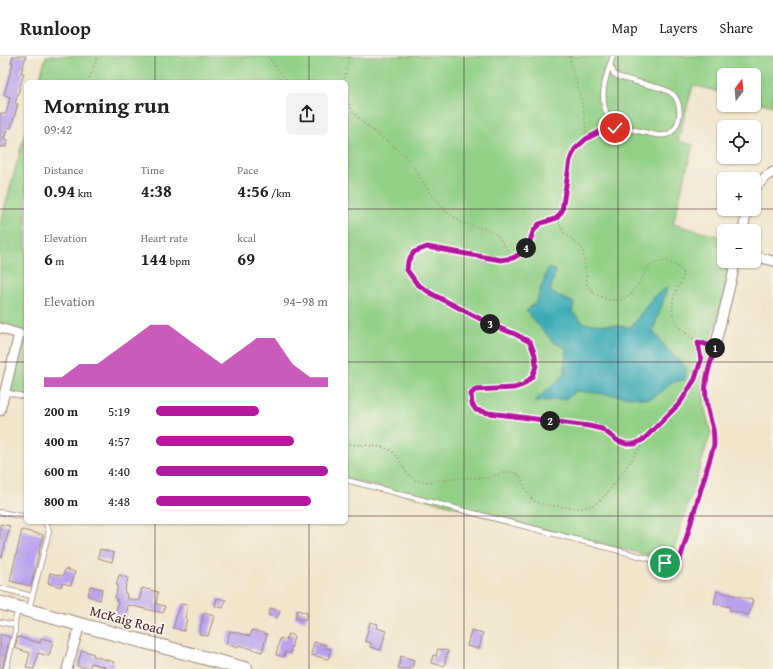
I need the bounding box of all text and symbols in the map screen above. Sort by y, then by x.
text: Runloop [20,14,91,42]
text: Map [612,18,638,38]
text: Layers [660,18,698,38]
text: Share [720,18,753,38]
north arrow [717,68,761,112]
map controls [717,68,761,268]
text: Morning run [44,89,170,121]
button: share [286,93,328,135]
pin [598,111,632,145]
icon: check [604,117,626,139]
text: 09:42 [44,120,72,139]
button: locate [717,120,761,164]
text: Distance [44,162,83,178]
text: Time [141,162,164,178]
text: Pace [237,162,258,178]
button: + [717,172,761,216]
text: 0.94 [44,178,75,203]
text: 4:38 [141,178,172,203]
text: 4:56 [237,178,269,203]
text: km [75,185,92,201]
text: /km [269,185,291,201]
button: − [717,224,761,268]
text: Elevation [44,230,87,246]
text: Heart rate [141,230,188,246]
text: kcal [237,230,256,246]
pin: 4 [516,238,536,258]
text: 4 [523,240,529,256]
text: 6 [44,246,53,271]
text: 144 [141,246,167,271]
text: 69 [237,246,255,271]
text: m [53,253,64,269]
text: bpm [167,253,190,269]
text: Elevation [44,292,95,311]
text: 94–98 m [283,292,328,311]
pin: 3 [480,314,500,334]
text: 3 [487,316,493,332]
pin: 1 [705,338,725,358]
text: 1 [712,340,718,356]
text: 200 m [44,402,78,421]
text: 5:19 [108,402,130,421]
pin: 2 [540,411,560,431]
text: 2 [547,413,553,429]
text: 400 m [44,432,78,451]
text: 4:57 [108,432,130,451]
text: 600 m [44,462,78,481]
text: 4:40 [108,462,130,481]
text: 800 m [44,492,78,511]
text: 4:48 [108,492,130,511]
pin [648,546,682,580]
icon: arrive [654,552,676,574]
street label: McKaig Road [88,601,167,640]

